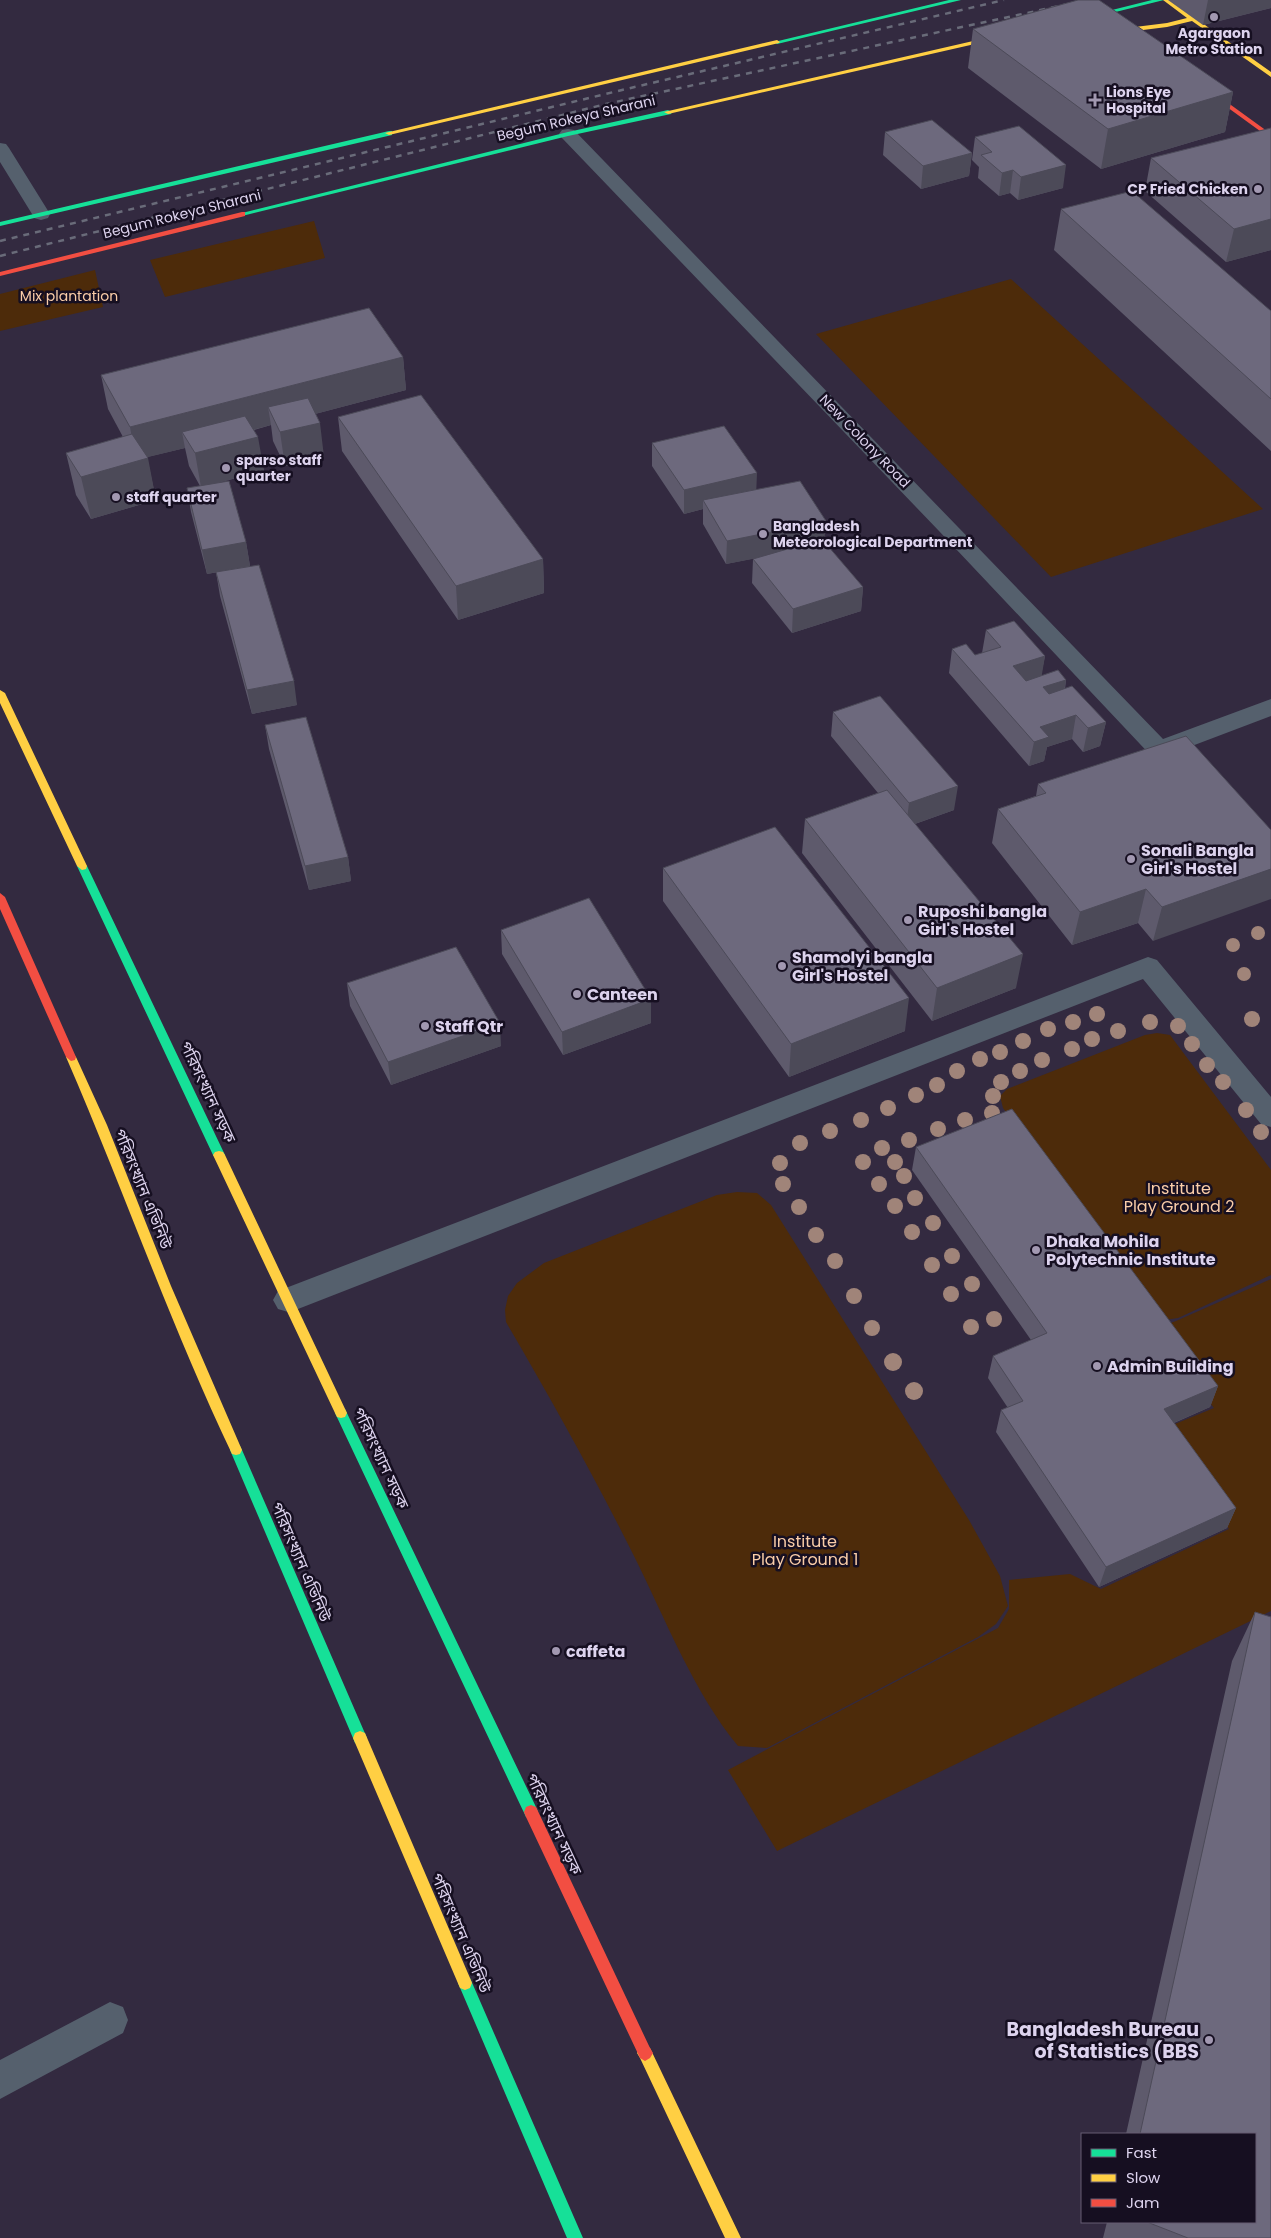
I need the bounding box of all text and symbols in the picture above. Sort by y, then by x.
marker: Agargaon Metro Station [1208,11,1220,23]
place label: Agargaon Metro Station [1165,23,1263,59]
place label: Lions Eye Hospital [1106,82,1171,118]
street label: Begum Rokeya Sharani [495,90,657,146]
marker: Lions Eye Hospital [1088,93,1102,107]
place label: CP Fried Chicken [1127,179,1248,199]
marker: CP Fried Chicken [1252,183,1264,195]
street label: Begum Rokeya Sharani [101,185,263,243]
park label: Mix plantation [20,286,118,306]
street label: New Colony Road [815,390,915,492]
place label: sparso staff quarter [236,450,322,486]
marker: sparso staff quarter [220,462,232,474]
place label: staff quarter [126,487,217,507]
marker: staff quarter [110,491,122,503]
place label: Bangladesh Meteorological Department [773,516,973,552]
marker: Bangladesh Meteorological Department [757,528,769,540]
place label: Sonali Bangla Girl's Hostel [1141,839,1254,880]
marker: Sonali Bangla Girl's Hostel [1125,853,1137,865]
place label: Ruposhi bangla Girl's Hostel [918,900,1047,941]
marker: Ruposhi bangla Girl's Hostel [902,914,914,926]
place label: Shamolyi bangla Girl's Hostel [792,946,933,987]
marker: Shamolyi bangla Girl's Hostel [776,960,788,972]
place label: Canteen [587,983,658,1006]
marker: Canteen [571,988,583,1000]
place label: Staff Qtr [435,1015,503,1038]
marker: Staff Qtr [419,1020,431,1032]
street label: পরিসংখ্যান সড়ক [174,1037,242,1147]
street label: পরিসংখ্যান এভিনিউ [108,1125,178,1253]
park label: Institute Play Ground 2 [1124,1177,1234,1218]
place label: Dhaka Mohila Polytechnic Institute [1046,1230,1216,1271]
marker: Dhaka Mohila Polytechnic Institute [1030,1244,1042,1256]
place label: Admin Building [1107,1355,1234,1378]
marker: Admin Building [1091,1360,1103,1372]
street label: পরিসংখ্যান সড়ক [347,1403,415,1513]
street label: পরিসংখ্যান এভিনিউ [265,1499,337,1626]
park label: Institute Play Ground 1 [752,1530,858,1571]
place label: caffeta [566,1640,625,1663]
marker: caffeta [550,1645,562,1657]
street label: পরিসংখ্যান সড়ক [520,1769,588,1879]
street label: পরিসংখ্যান এভিনিউ [425,1870,497,1997]
place label: Bangladesh Bureau of Statistics (BBS [1006,2016,1199,2065]
marker: Bangladesh Bureau of Statistics (BBS [1203,2034,1215,2046]
legend [1081,2133,1256,2223]
text: Fast [1126,2142,1157,2163]
text: Slow [1126,2167,1161,2188]
text: Jam [1126,2192,1160,2213]

